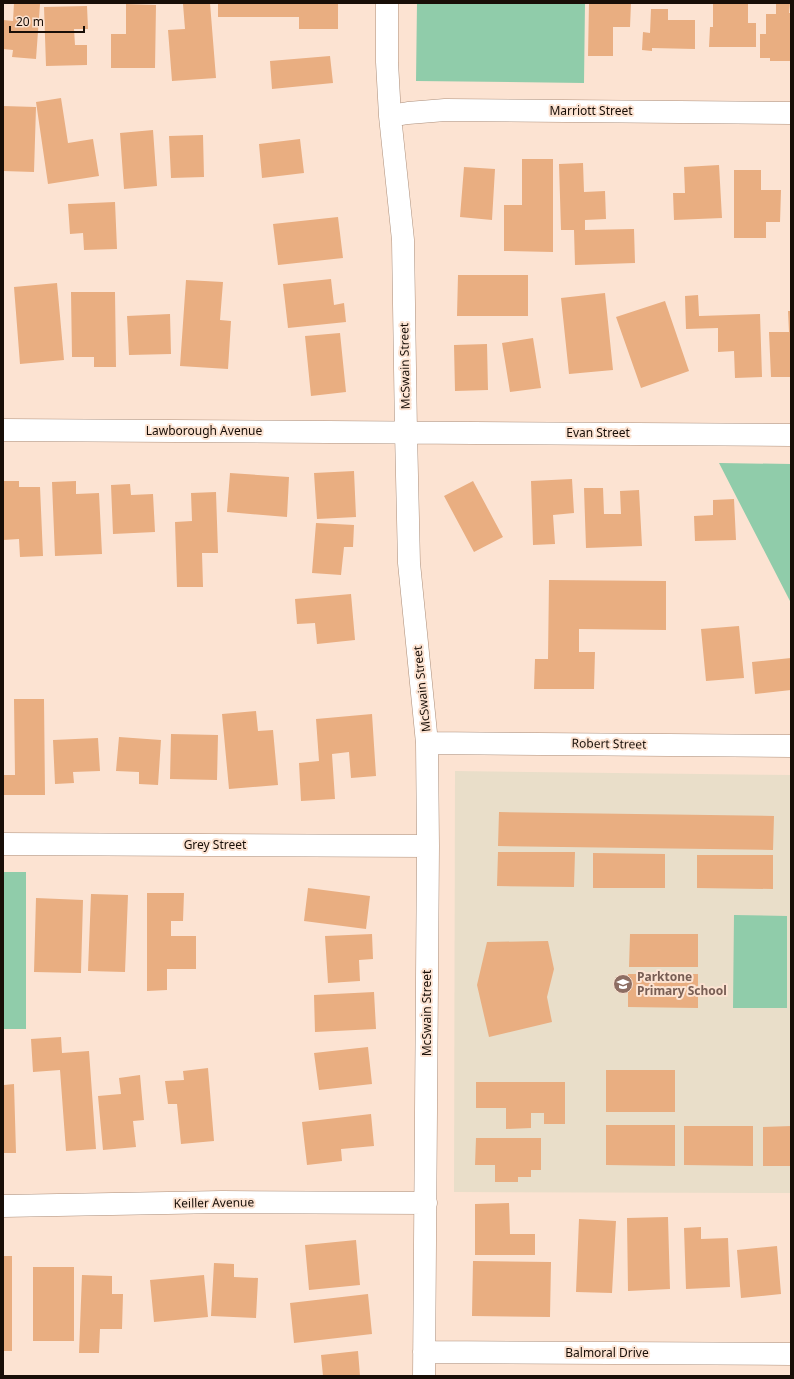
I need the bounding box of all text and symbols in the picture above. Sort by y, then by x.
scale bar [10,8,84,34]
text: 20 m [16,13,44,30]
street label: Marriott Street [549,102,633,119]
street label: McSwain Street [395,322,414,409]
street label: Lawborough Avenue [146,422,262,439]
street label: Evan Street [566,424,630,441]
street label: McSwain Street [408,644,434,733]
street label: Robert Street [571,734,647,753]
street label: Grey Street [184,836,247,853]
place label: Parktone Primary School [637,968,727,999]
street label: McSwain Street [418,969,435,1056]
school or university icon: Parktone Primary School [612,973,634,995]
street label: Keiller Avenue [174,1193,255,1212]
street label: Balmoral Drive [565,1344,649,1361]

